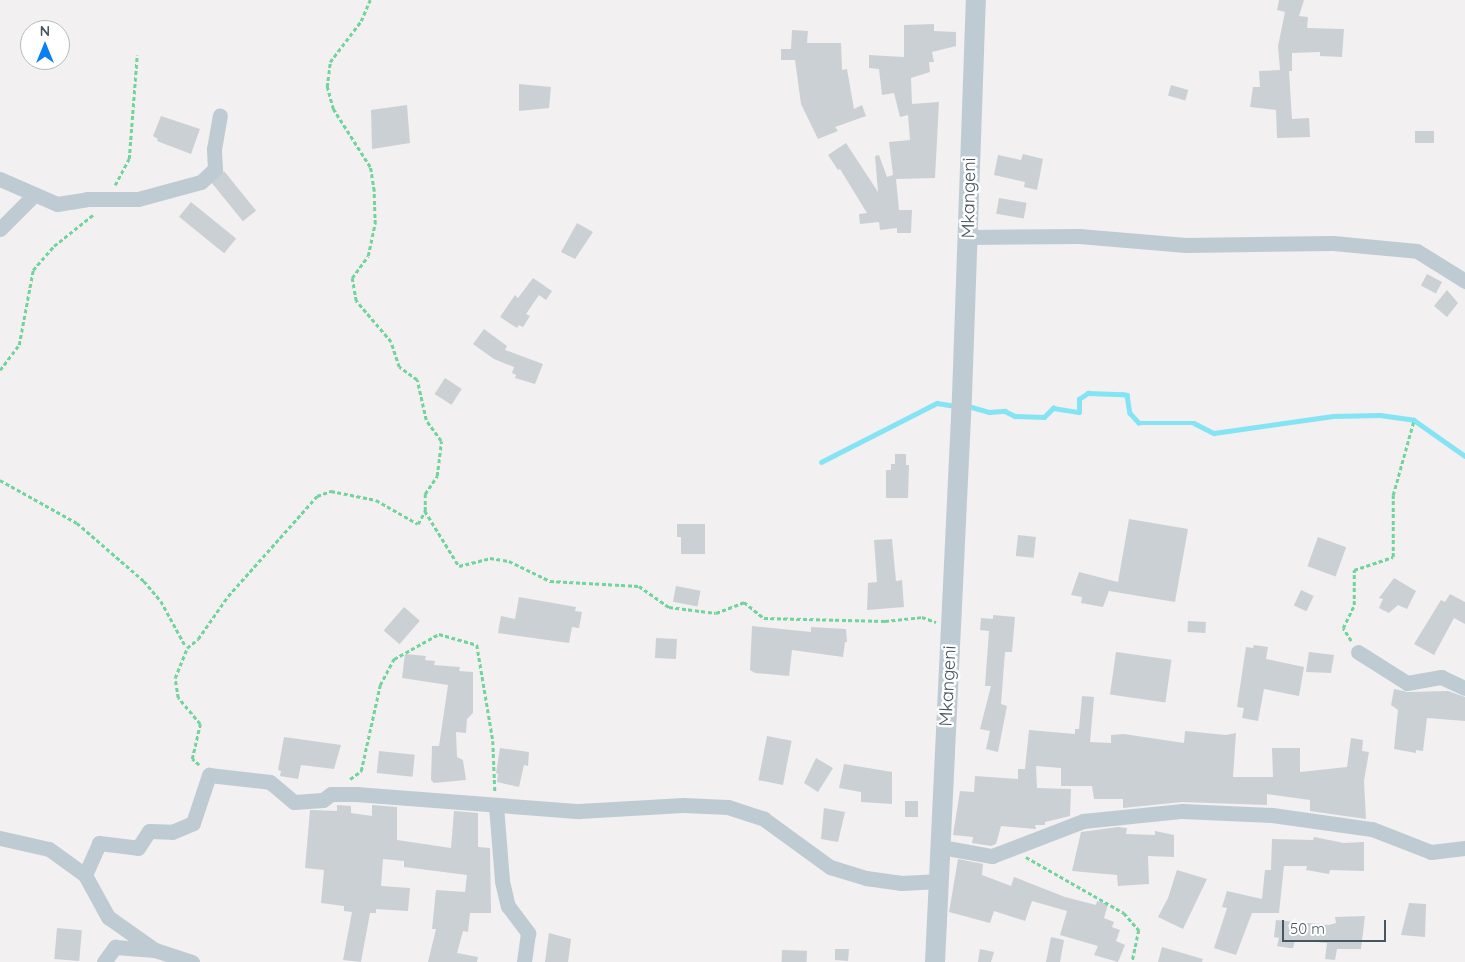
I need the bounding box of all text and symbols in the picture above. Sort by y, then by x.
north arrow [20,20,70,70]
text: N [40,22,50,40]
street label: Mkangeni [957,157,981,239]
street label: Mkangeni [935,645,961,727]
scale bar [1285,910,1389,942]
text: 50 m [1290,919,1325,938]

